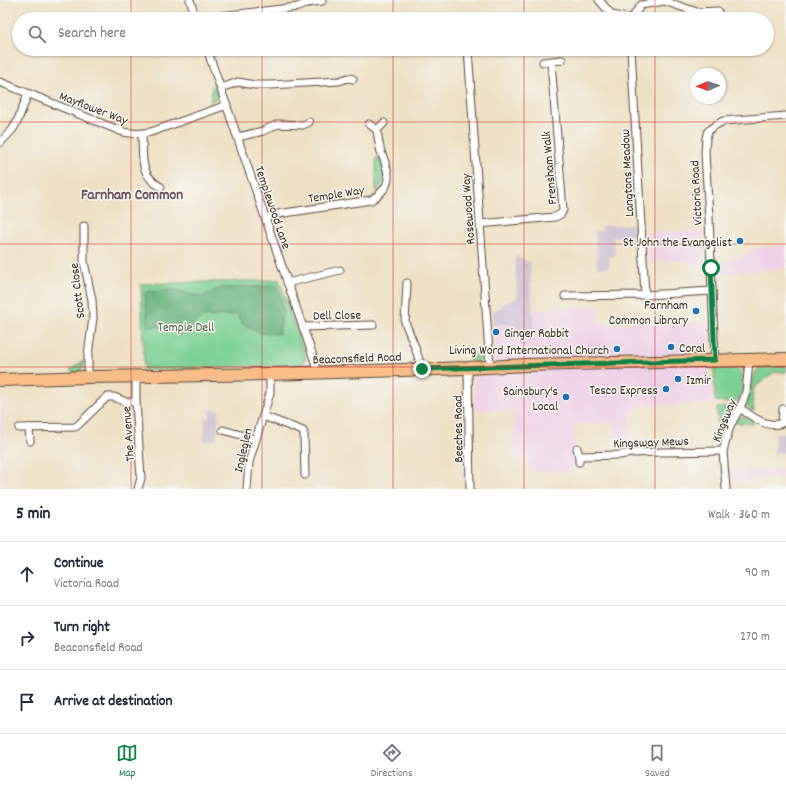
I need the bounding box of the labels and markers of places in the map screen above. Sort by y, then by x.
place label: St John the Evangelist [623,234,732,253]
marker: St John the Evangelist [735,236,745,246]
place label: Farnham Common Library [609,297,689,331]
marker: Farnham Common Library [691,306,701,316]
place label: Ginger Rabbit [504,325,569,344]
marker: Ginger Rabbit [491,327,501,337]
place label: Coral [679,340,705,359]
place label: Living Word International Church [449,342,609,361]
marker: Coral [666,342,676,352]
marker: Living Word International Church [612,344,622,354]
place label: Izmir [686,372,711,391]
marker: Izmir [673,374,683,384]
place label: Tesco Express [589,382,658,401]
place label: Sainsbury's Local [503,383,558,417]
marker: Tesco Express [661,384,671,394]
marker: Sainsbury's Local [561,392,571,402]

